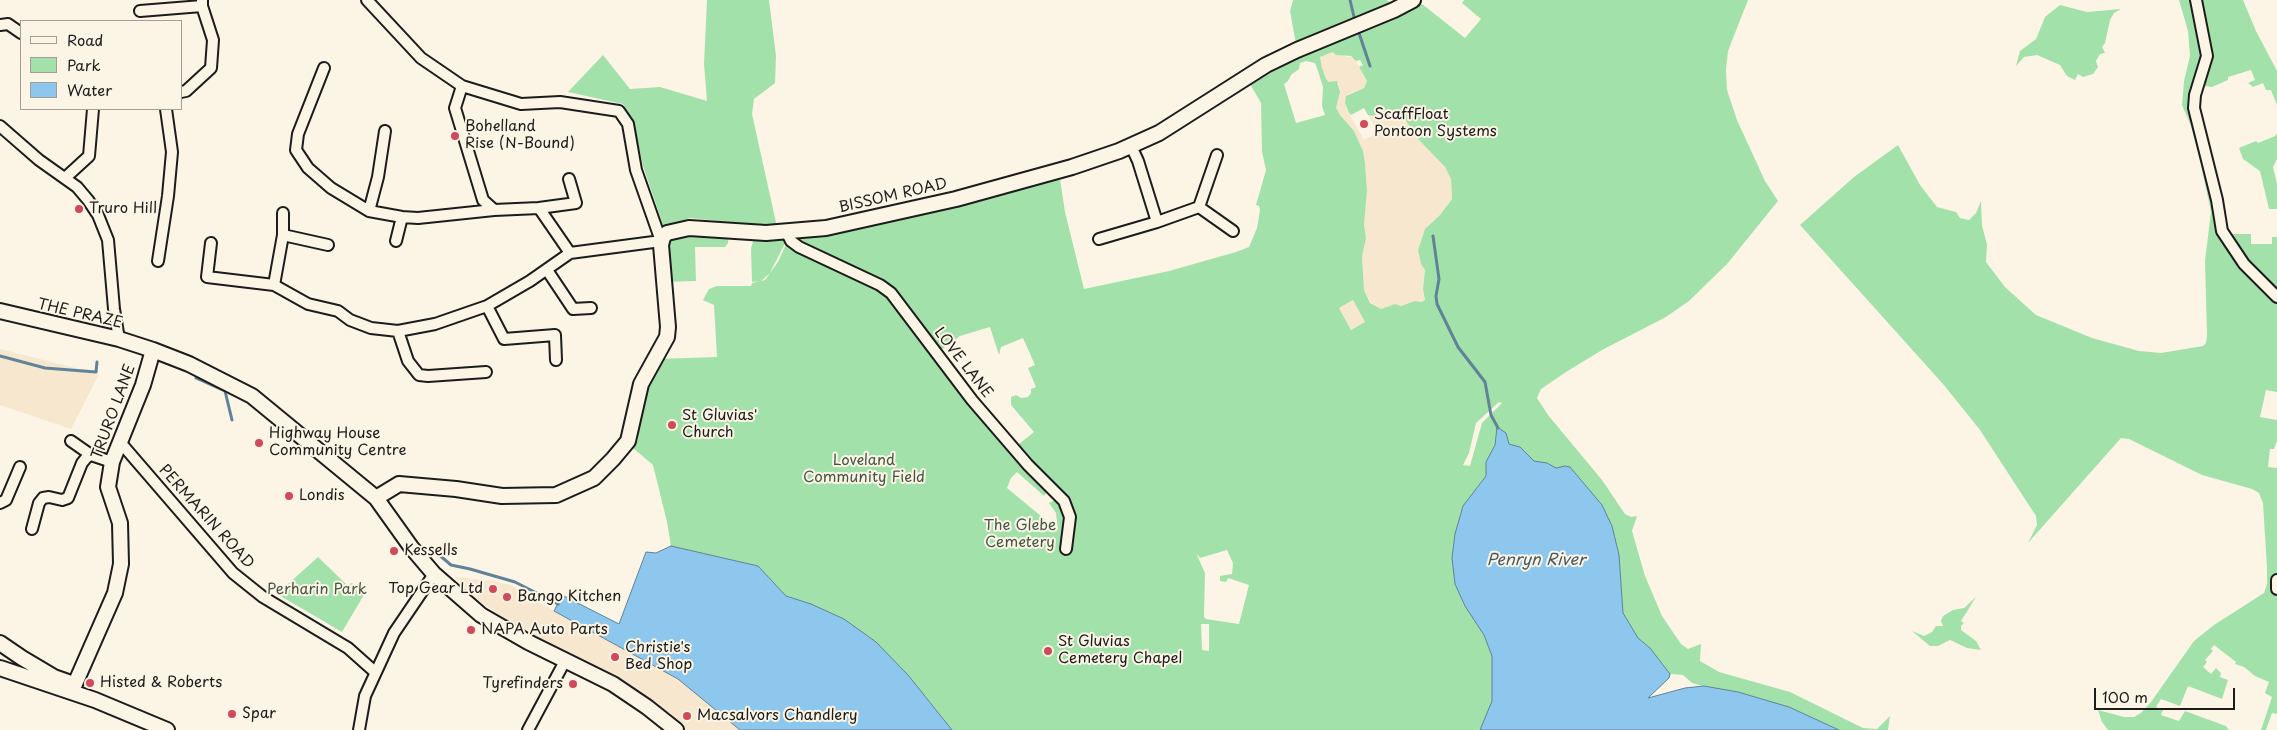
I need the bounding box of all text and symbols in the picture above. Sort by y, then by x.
legend [20,20,182,110]
text: Road [67,28,103,51]
text: Park [67,53,101,76]
text: Water [67,78,112,101]
place label: ScaffFloat Pontoon Systems [1374,106,1497,141]
place label: Bohelland Rise (N-Bound) [465,118,575,153]
marker: ScaffFloat Pontoon Systems [1358,118,1370,130]
marker: Bohelland Rise (N-Bound) [449,130,461,142]
street label: BISSOM ROAD [837,175,949,217]
place label: Truro Hill [89,200,157,218]
marker: Truro Hill [73,203,85,215]
street label: THE PRAZE [36,295,124,333]
street label: LOVE LANE [930,324,996,402]
street label: TRURO LANE [88,362,140,462]
place label: St Gluvias' Church [682,407,758,442]
marker: St Gluvias' Church [666,419,678,431]
place label: Highway House Community Centre [269,425,407,460]
marker: Highway House Community Centre [253,437,265,449]
park label: Loveland Community Field [803,452,925,487]
street label: PERMARIN ROAD [155,461,257,573]
place label: Londis [299,487,345,505]
marker: Londis [283,490,295,502]
park label: The Glebe Cemetery [984,517,1056,552]
place label: Kessells [404,542,458,560]
marker: Kessells [388,545,400,557]
water label: Penryn River [1487,551,1585,571]
place label: Top Gear Ltd [388,580,483,598]
park label: Perharin Park [267,581,367,599]
marker: Top Gear Ltd [487,583,499,595]
place label: Bango Kitchen [517,588,621,606]
marker: Bango Kitchen [501,591,513,603]
place label: NAPA Auto Parts [481,621,608,639]
marker: NAPA Auto Parts [465,624,477,636]
place label: St Gluvias Cemetery Chapel [1058,633,1182,668]
place label: Christie's Bed Shop [625,639,692,674]
marker: St Gluvias Cemetery Chapel [1042,645,1054,657]
marker: Christie's Bed Shop [609,651,621,663]
place label: Histed & Roberts [100,674,222,692]
place label: Tyrefinders [482,675,563,693]
marker: Histed & Roberts [84,677,96,689]
marker: Tyrefinders [567,678,579,690]
scale bar [2097,678,2238,710]
text: 100 m [2102,685,2148,708]
place label: Spar [242,705,276,723]
place label: Macsalvors Chandlery [697,707,858,725]
marker: Spar [226,708,238,720]
marker: Macsalvors Chandlery [681,710,693,722]

